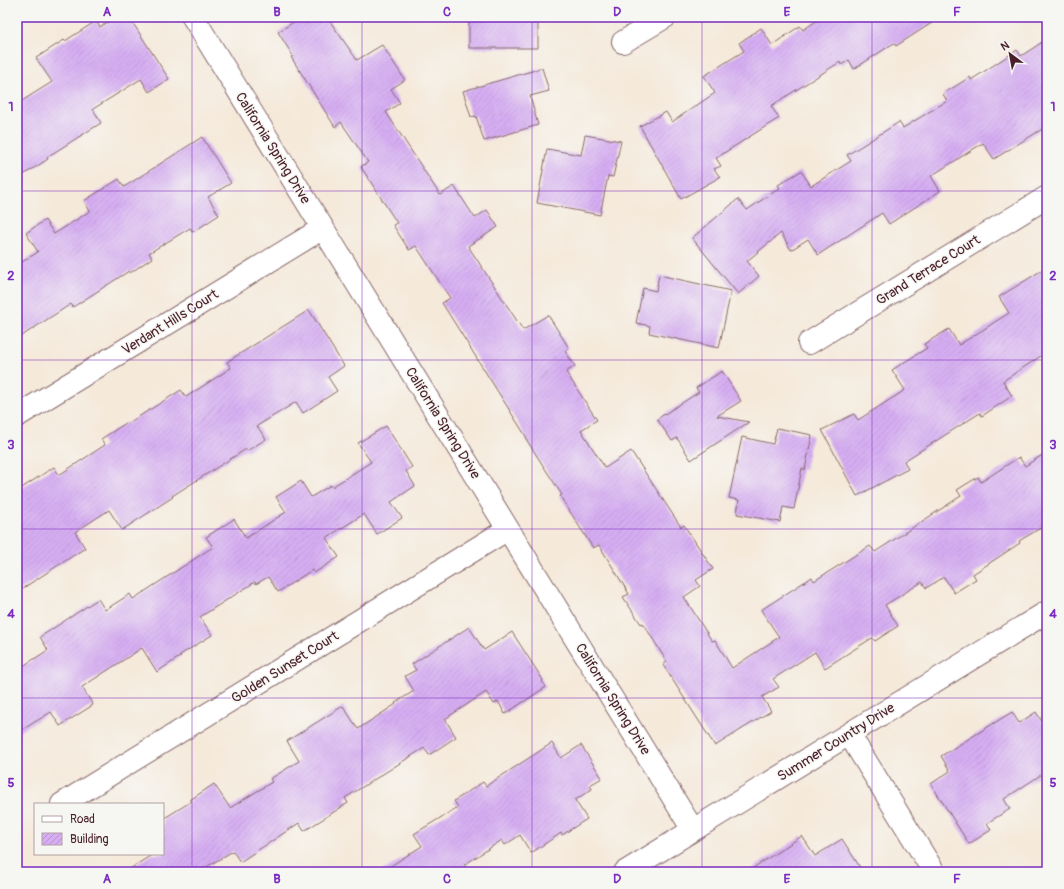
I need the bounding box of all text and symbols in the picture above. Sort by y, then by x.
text: A [103,4,112,20]
text: B [273,4,281,20]
text: C [443,4,451,20]
text: D [613,4,621,20]
text: E [784,4,791,20]
text: F [953,4,961,20]
north arrow [990,34,1030,74]
text: N [998,38,1012,53]
street label: California Spring Drive [232,89,314,207]
text: 1 [8,99,14,115]
text: 1 [1050,99,1056,115]
street label: Grand Terrace Court [873,231,983,309]
text: 2 [7,268,15,284]
text: 2 [1049,268,1057,284]
street label: Verdant Hills Court [119,285,222,359]
street label: California Spring Drive [402,364,484,482]
text: 3 [7,437,15,453]
text: 3 [1049,437,1057,453]
text: 4 [7,606,15,622]
text: 4 [1049,606,1057,622]
street label: Golden Sunset Court [228,627,342,707]
street label: California Spring Drive [572,640,654,758]
street label: Summer Country Drive [774,699,898,785]
text: 5 [7,775,15,791]
text: 5 [1049,775,1057,791]
legend [34,803,164,855]
text: Road [70,812,95,827]
text: Building [70,832,109,847]
text: A [103,871,112,887]
text: B [273,871,281,887]
text: C [443,871,451,887]
text: D [613,871,621,887]
text: E [784,871,791,887]
text: F [953,871,961,887]

